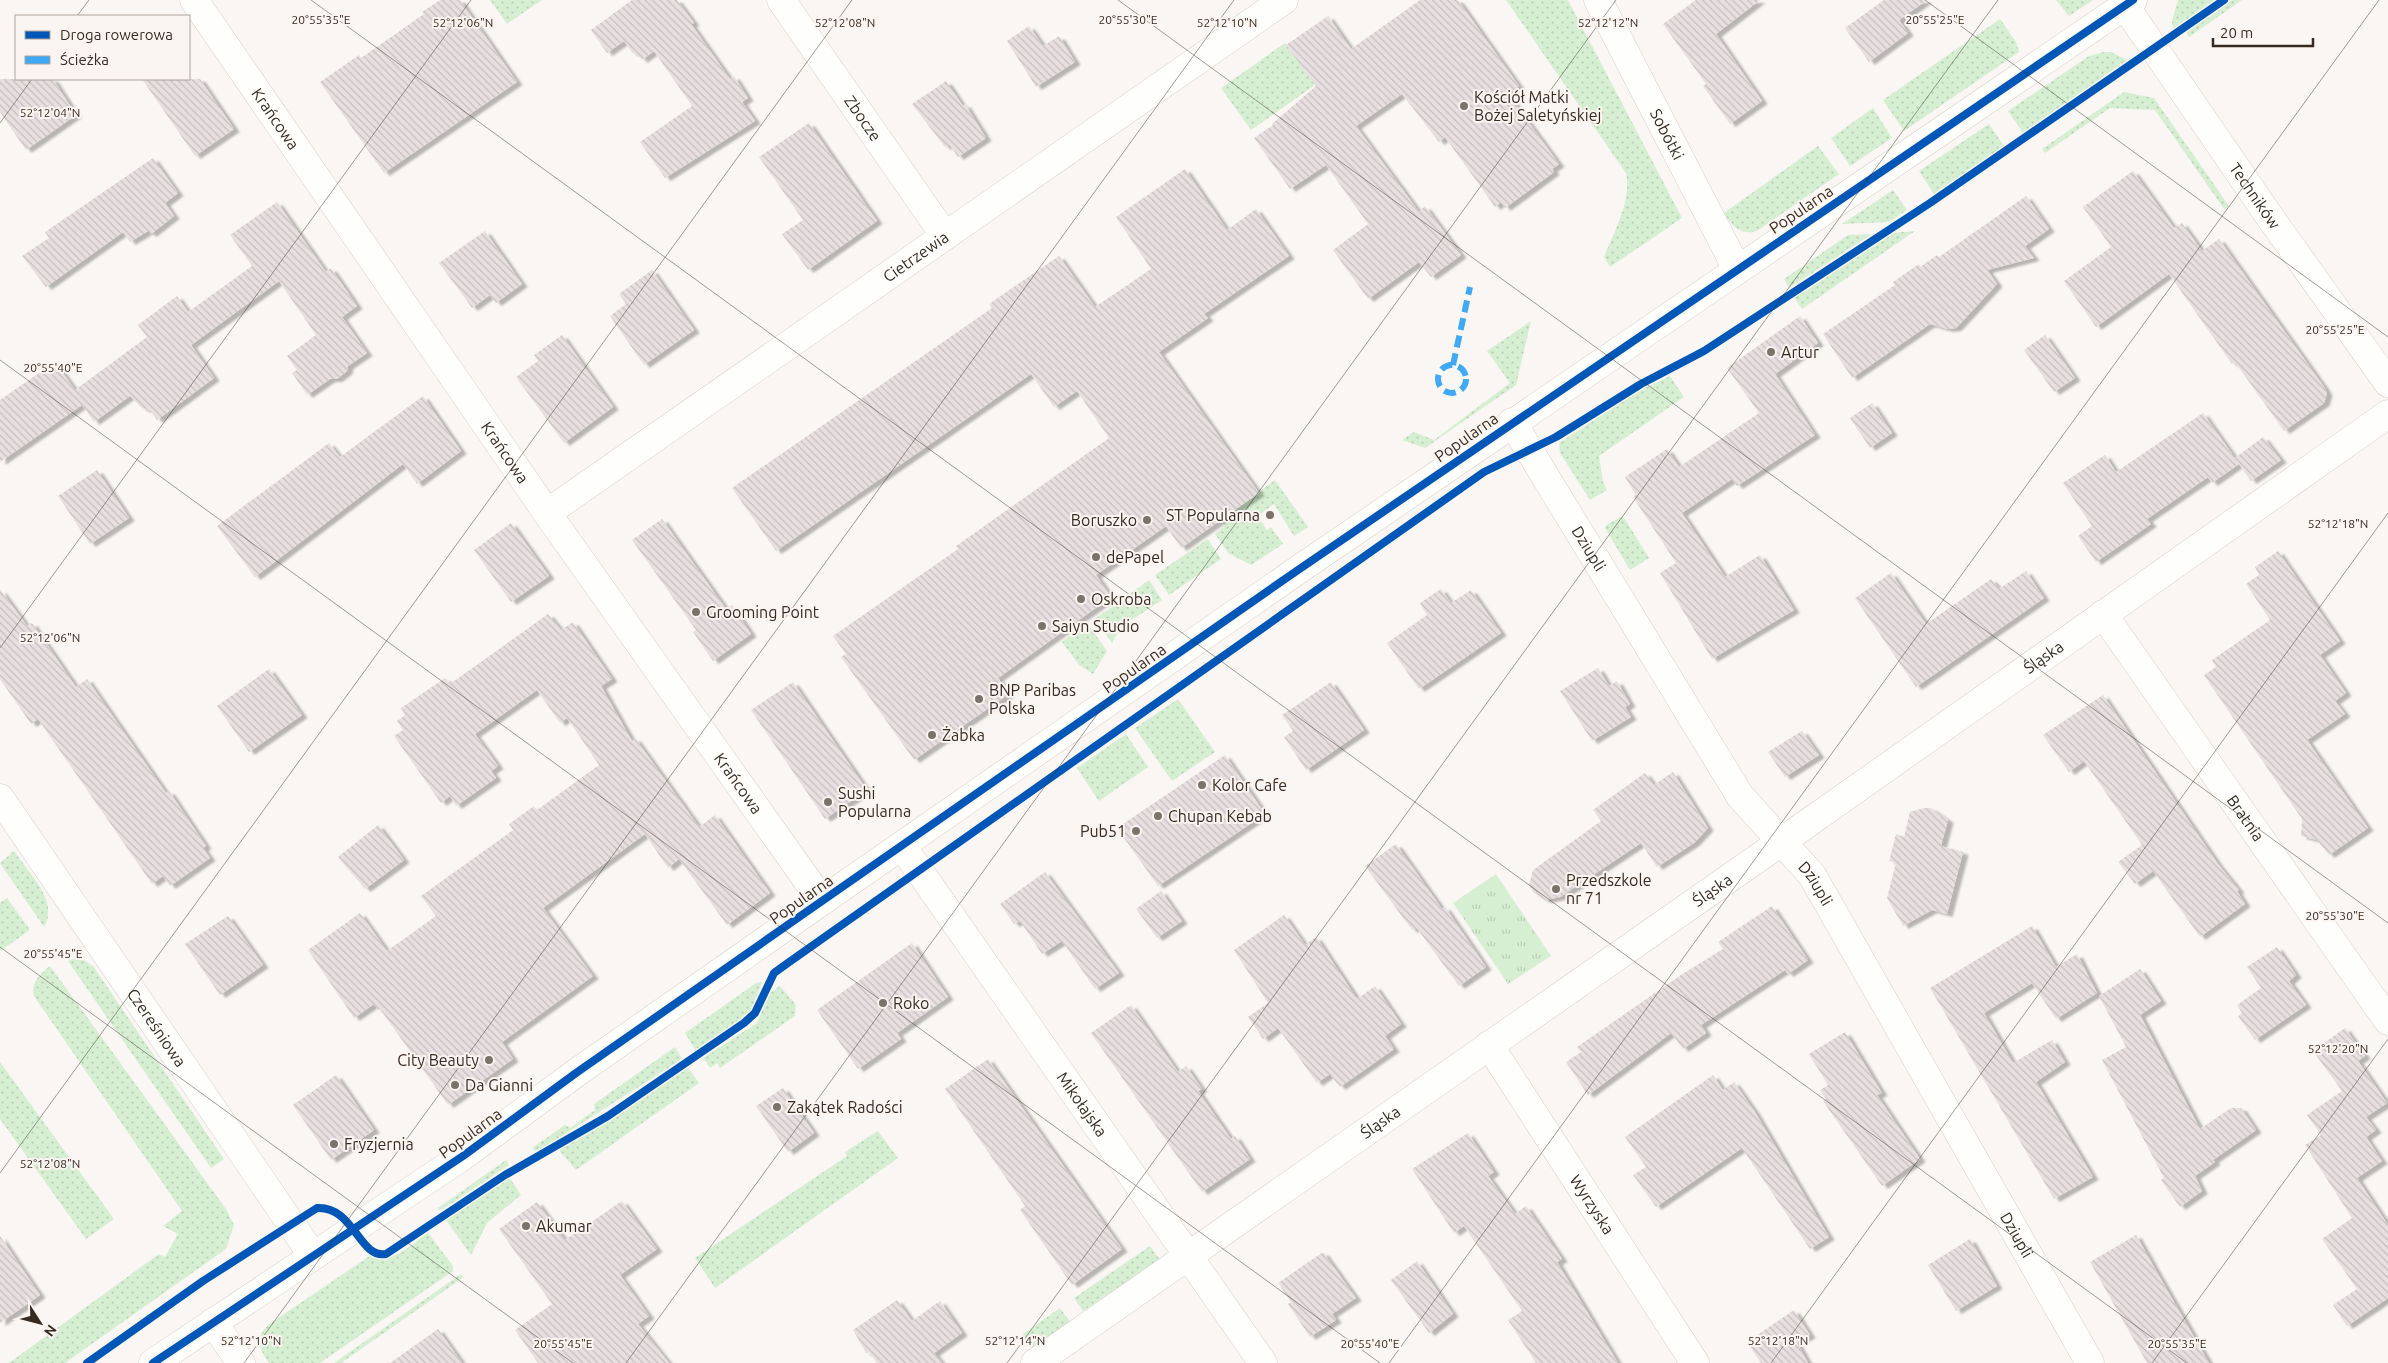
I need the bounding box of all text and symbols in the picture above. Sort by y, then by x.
text: 20°55'35"E [292,13,351,26]
text: 20°55'30"E [1099,13,1158,26]
text: 20°55'25"E [1906,13,1965,26]
legend [15,15,190,80]
scale bar [2213,15,2313,47]
text: 52°12'06"N [433,16,493,29]
text: 52°12'08"N [815,16,875,29]
text: 52°12'10"N [1197,16,1257,29]
text: 52°12'12"N [1578,16,1638,29]
text: 20 m [2220,24,2253,41]
text: Droga rowerowa [60,26,173,43]
text: Ścieżka [60,51,109,68]
street label: Krańcowa [248,84,303,153]
place label: Kościół Matki Bożej Saletyńskiej [1474,88,1601,124]
street label: Zbocze [841,92,885,144]
marker: Kościół Matki Bożej Saletyńskiej [1458,100,1470,112]
text: 52°12'04"N [20,106,80,119]
street label: Sobótki [1647,106,1688,163]
street label: Techników [2226,159,2285,233]
street label: Popularna [1766,181,1836,237]
street label: Cietrzewia [879,228,952,285]
text: 20°55'25"E [2306,323,2365,336]
place label: Artur [1781,343,1819,361]
marker: Artur [1765,346,1777,358]
text: 20°55'40"E [24,361,83,374]
street label: Popularna [1431,409,1501,465]
street label: Krańcowa [478,418,533,486]
place label: ST Popularna [1166,506,1260,524]
marker: ST Popularna [1264,509,1276,521]
place label: Boruszko [1071,511,1137,529]
marker: Boruszko [1141,514,1153,526]
text: 52°12'18"N [2308,517,2368,530]
street label: Dziupli [1569,523,1610,574]
place label: dePapel [1106,548,1164,566]
marker: dePapel [1090,551,1102,563]
place label: Oskroba [1091,590,1151,608]
marker: Oskroba [1075,593,1087,605]
place label: Grooming Point [706,603,820,621]
marker: Grooming Point [690,606,702,618]
place label: Saiyn Studio [1052,617,1139,635]
marker: Saiyn Studio [1036,620,1048,632]
text: 52°12'06"N [20,631,80,644]
street label: Śląska [2020,637,2067,677]
street label: Popularna [1099,640,1169,696]
place label: BNP Paribas Polska [989,681,1076,717]
marker: BNP Paribas Polska [973,693,985,705]
place label: Żabka [942,726,985,744]
marker: Żabka [926,729,938,741]
street label: Krańcowa [711,749,766,817]
place label: Kolor Cafe [1212,776,1287,794]
marker: Kolor Cafe [1196,779,1208,791]
place label: Sushi Popularna [838,784,911,820]
street label: Bratnia [2224,791,2268,844]
marker: Sushi Popularna [822,796,834,808]
place label: Chupan Kebab [1168,807,1272,825]
marker: Chupan Kebab [1152,810,1164,822]
place label: Pub51 [1080,822,1126,840]
marker: Pub51 [1130,825,1142,837]
street label: Dziupli [1795,857,1836,909]
street label: Śląska [1688,870,1735,910]
street label: Popularna [766,871,836,927]
place label: Przedszkole nr 71 [1566,871,1652,907]
marker: Przedszkole nr 71 [1550,883,1562,895]
text: 20°55'30"E [2306,909,2365,922]
text: 20°55'45"E [24,947,83,960]
street label: Czereśniowa [124,985,190,1070]
place label: Roko [893,994,929,1012]
marker: Roko [877,997,889,1009]
text: 52°12'20"N [2308,1042,2368,1055]
place label: City Beauty [397,1051,479,1069]
marker: City Beauty [483,1054,495,1066]
street label: Mikołajska [1054,1069,1111,1140]
place label: Da Gianni [465,1076,533,1094]
marker: Da Gianni [449,1079,461,1091]
place label: Zakątek Radości [787,1098,903,1116]
marker: Zakątek Radości [771,1101,783,1113]
street label: Śląska [1356,1102,1403,1142]
street label: Popularna [435,1104,505,1162]
place label: Fryzjernia [344,1135,414,1153]
marker: Fryzjernia [328,1138,340,1150]
text: 52°12'08"N [20,1157,80,1170]
street label: Wyrzyska [1567,1171,1618,1237]
street label: Dziupli [1997,1209,2037,1261]
place label: Akumar [536,1217,592,1235]
marker: Akumar [520,1220,532,1232]
north arrow [15,1298,65,1348]
text: N [41,1322,60,1340]
text: 52°12'10"N [221,1334,281,1347]
text: 52°12'14"N [985,1334,1045,1347]
text: 52°12'18"N [1748,1334,1808,1347]
text: 20°55'45"E [534,1337,593,1350]
text: 20°55'40"E [1341,1337,1400,1350]
text: 20°55'35"E [2148,1337,2207,1350]

